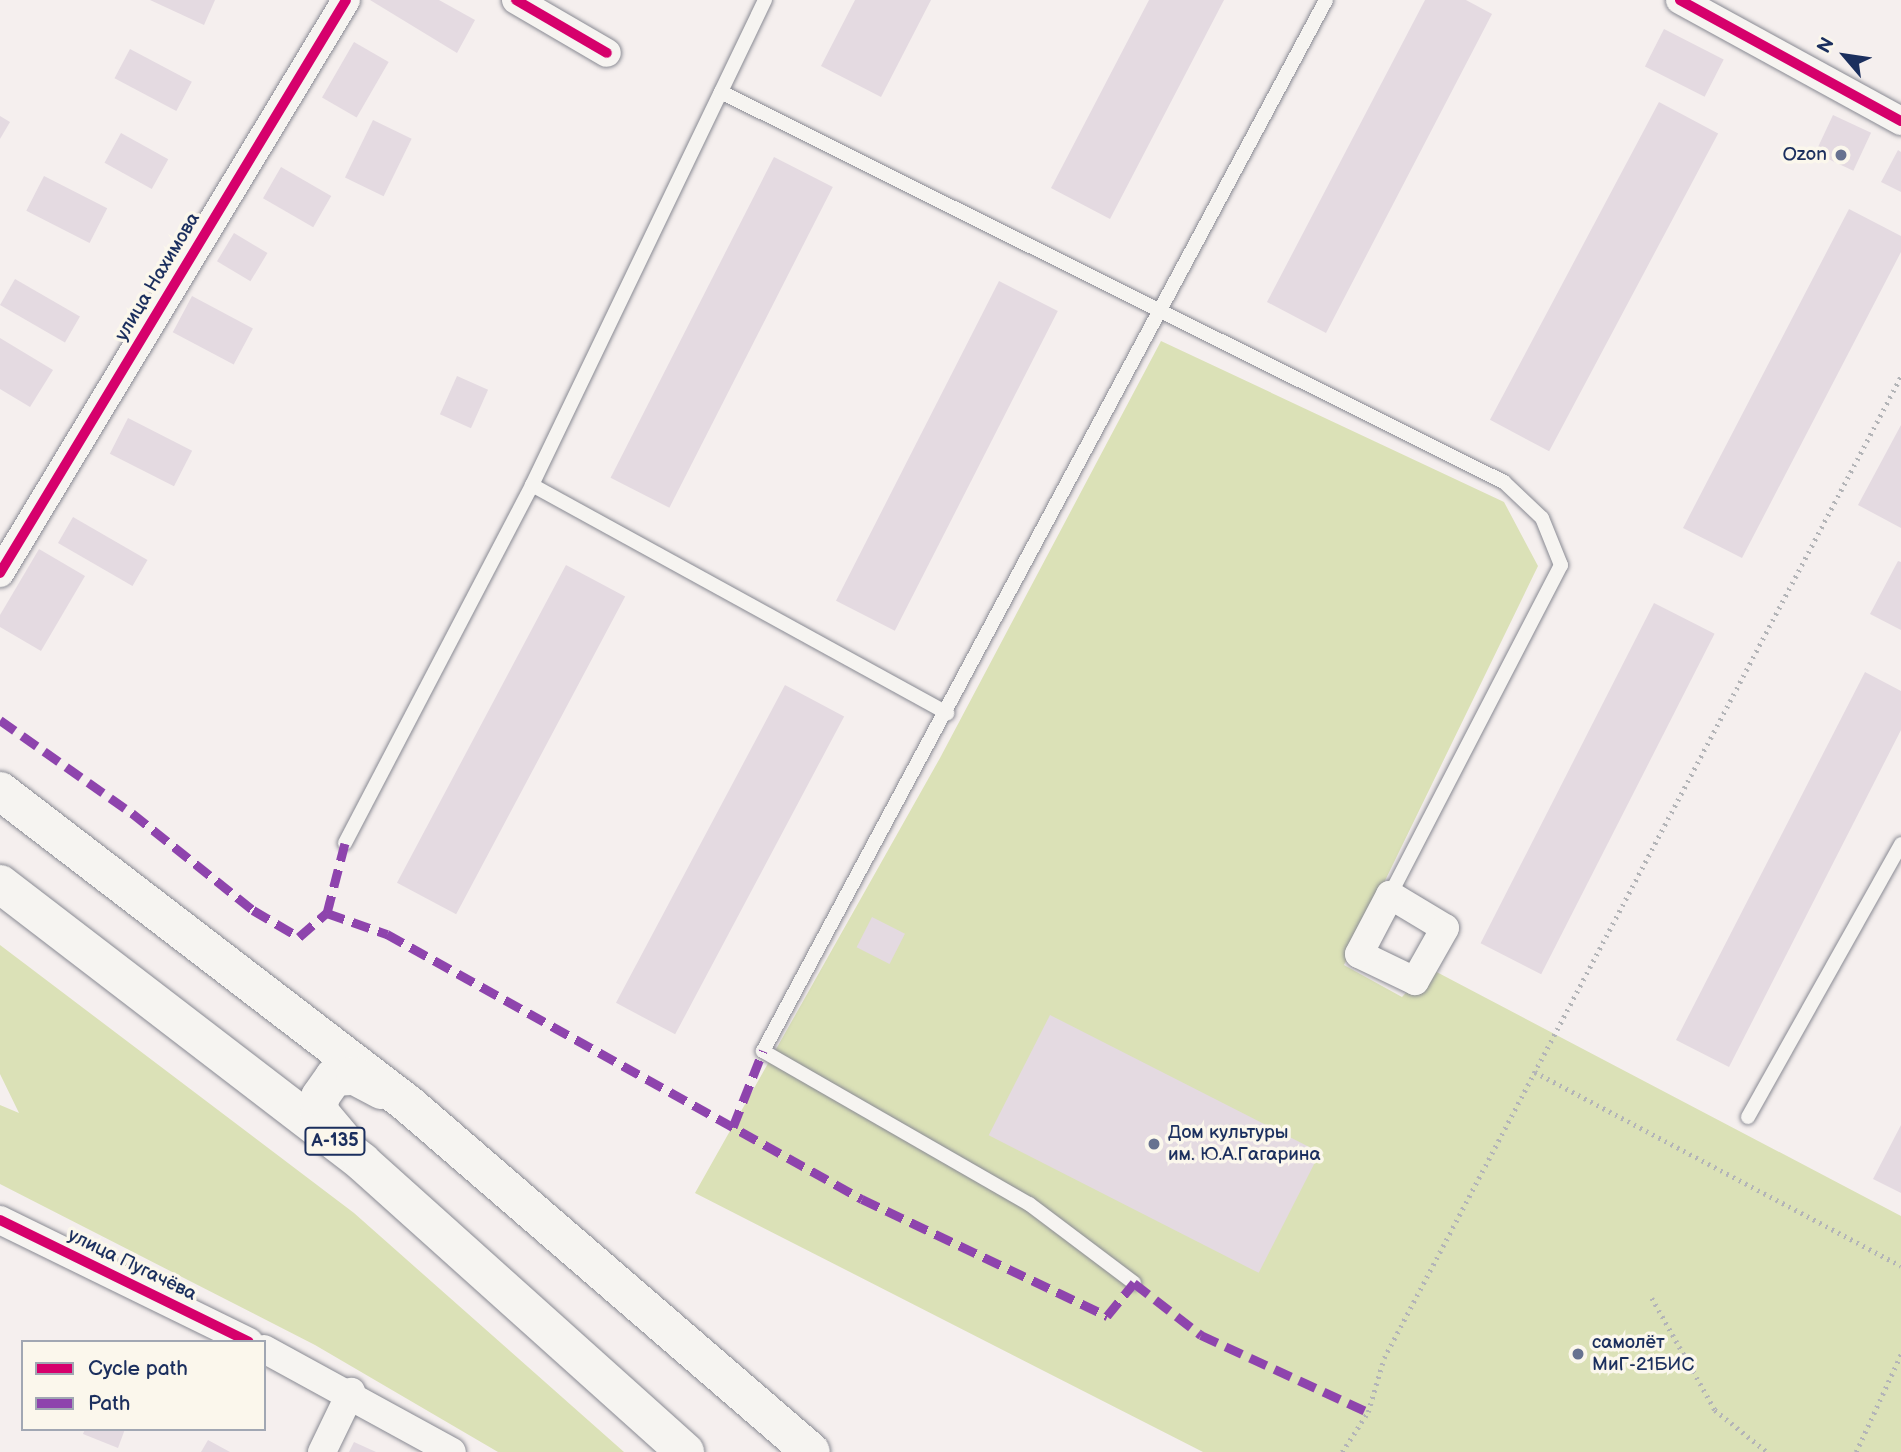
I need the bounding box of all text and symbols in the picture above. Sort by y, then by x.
north arrow [1810,21,1880,91]
text: N [1813,34,1840,57]
place label: Ozon [1782,144,1827,166]
marker: Ozon [1833,147,1849,163]
street label: улица Нахимова [111,209,205,345]
place label: Дом культуры им. Ю.А.Гагарина [1168,1122,1321,1166]
road number: А-135 [304,1126,366,1156]
marker: Дом культуры им. Ю.А.Гагарина [1146,1136,1162,1152]
street label: улица Пугачёва [64,1224,200,1306]
place label: самолёт МиГ-21БИС [1592,1332,1694,1376]
legend [21,1340,266,1431]
marker: самолёт МиГ-21БИС [1570,1346,1586,1362]
text: Cycle path [88,1356,188,1381]
text: Path [88,1391,130,1416]

